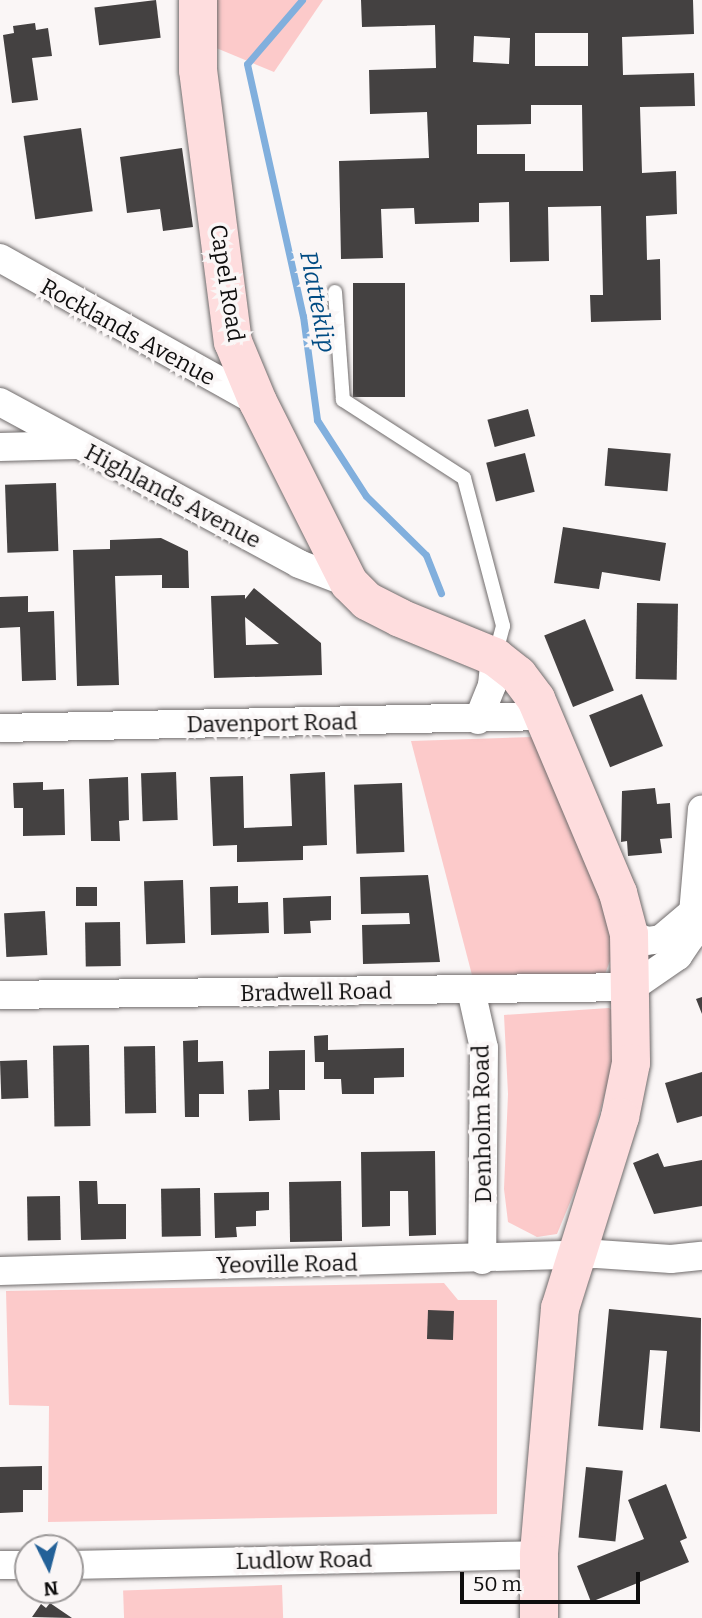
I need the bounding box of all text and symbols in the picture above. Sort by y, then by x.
street label: Capel Road [204,222,250,344]
water label: Platteklip [293,249,341,355]
street label: Rocklands Avenue [36,273,220,391]
street label: Highlands Avenue [80,438,266,554]
street label: Davenport Road [186,708,358,738]
street label: Bradwell Road [240,977,392,1007]
street label: Denholm Road [467,1045,497,1203]
street label: Yeoville Road [216,1249,358,1279]
north arrow [14,1534,84,1604]
street label: Ludlow Road [235,1545,373,1575]
scale bar [464,1558,644,1602]
text: 50 m [473,1571,522,1597]
text: N [43,1576,60,1601]

